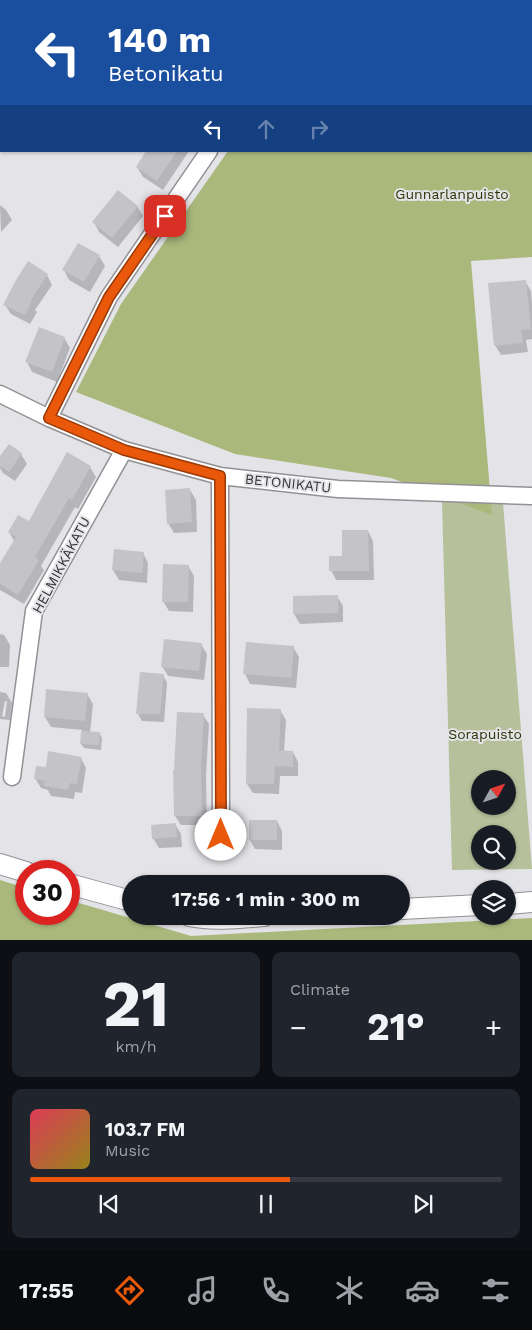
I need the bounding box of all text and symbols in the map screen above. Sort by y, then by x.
text: 140 m [108,19,211,61]
icon: left [25,20,90,85]
text: Betonikatu [108,61,224,86]
icon: left [199,115,227,143]
icon: ahead [252,115,280,143]
icon: right [305,115,333,143]
park label: Gunnarlanpuisto [395,186,509,202]
pin [144,195,186,237]
icon: arrive [151,202,179,230]
street label: BETONIKATU [244,471,332,495]
street label: HELMIKKÄKATU [29,514,93,616]
park label: Sorapuisto [448,726,522,742]
north arrow [471,770,516,815]
map controls [471,770,516,925]
position arrow [194,808,246,860]
button: search [471,825,516,870]
speed limit sign: 30 [15,860,80,925]
button: layers [471,880,516,925]
text: 17:56 · 1 min · 300 m [172,888,360,911]
text: 21 [103,966,169,1042]
text: Climate [290,980,350,999]
text: 21° [367,1005,425,1049]
text: − [290,1011,307,1044]
text: + [485,1011,502,1044]
text: km/h [115,1037,157,1056]
text: 103.7 FM [105,1118,185,1141]
text: Music [105,1141,150,1160]
icon: previous [95,1190,123,1218]
icon: pause [252,1190,280,1218]
icon: next [409,1190,437,1218]
icon: directions [112,1273,147,1308]
icon: music [185,1273,220,1308]
icon: phone [258,1273,293,1308]
icon: climate [332,1273,367,1308]
icon: car [405,1273,440,1308]
icon: filters [478,1273,513,1308]
text: 17:55 [19,1278,74,1303]

